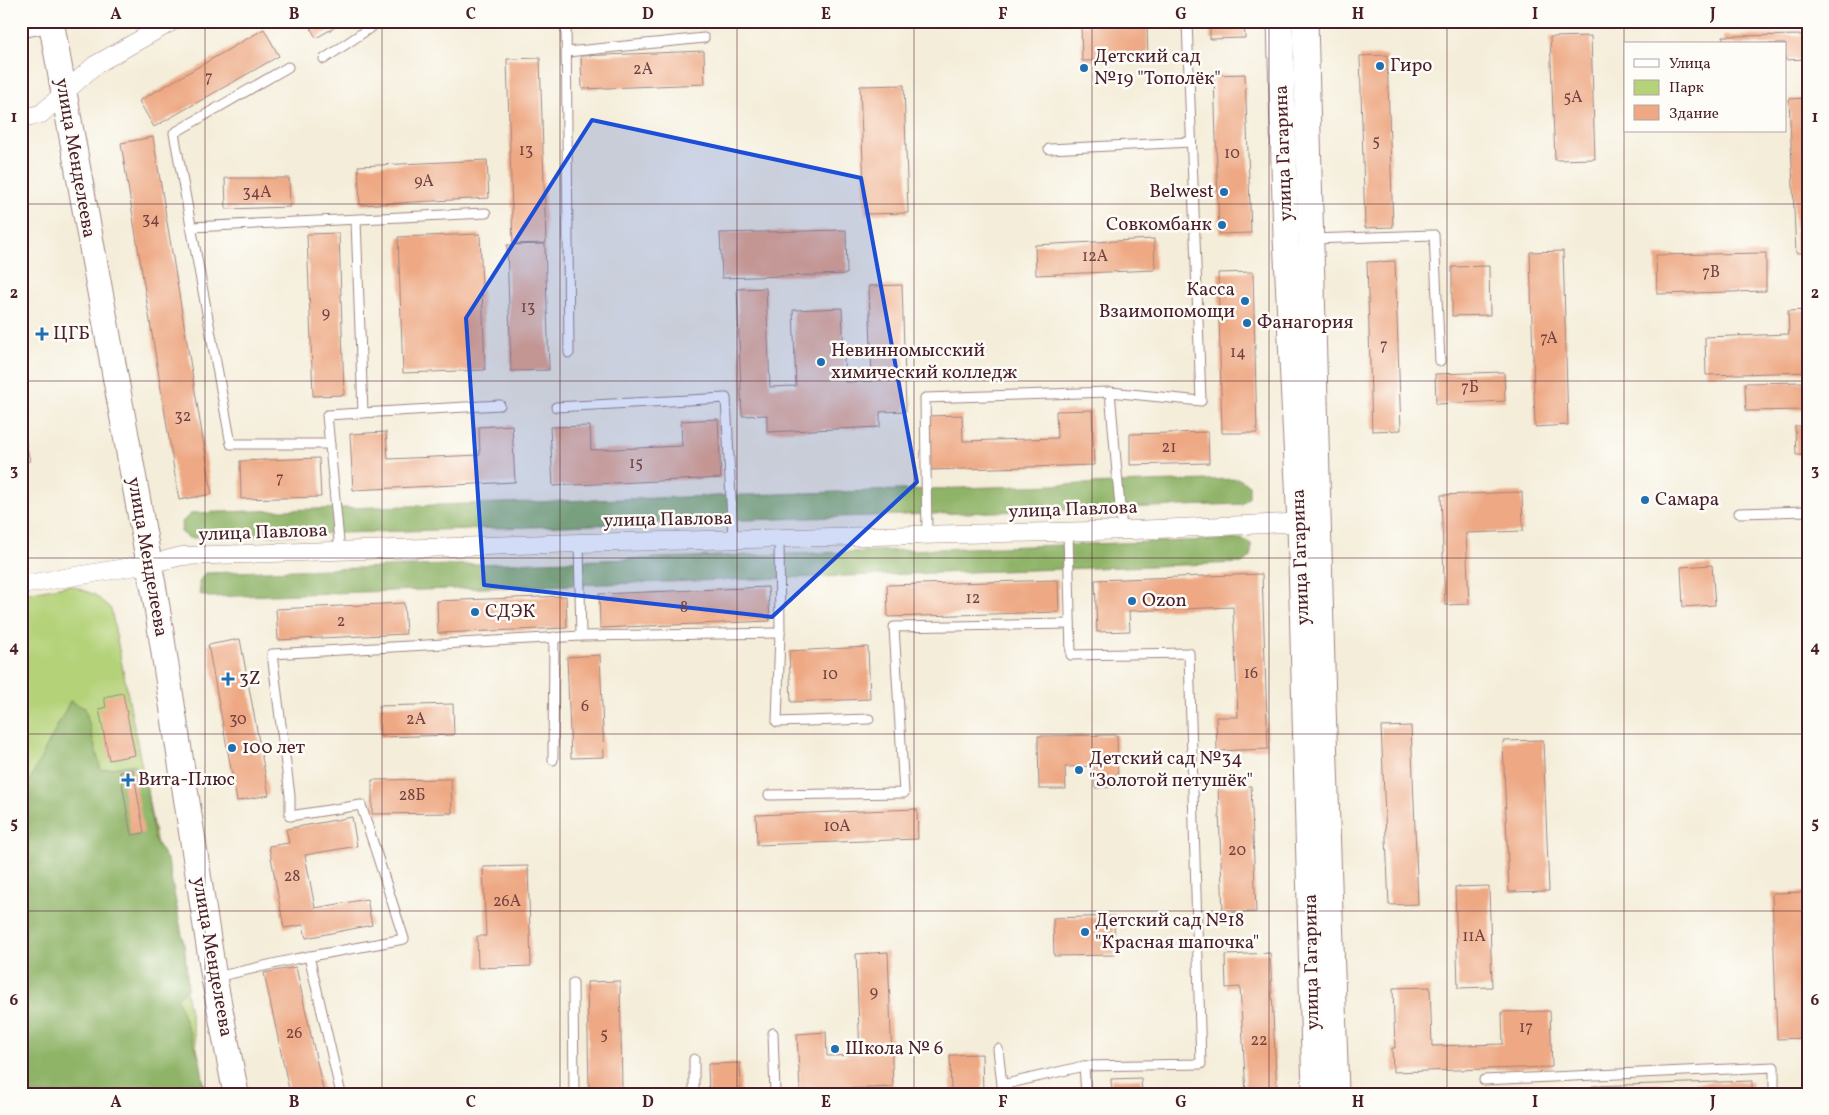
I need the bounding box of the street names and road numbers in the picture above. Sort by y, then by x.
street label: улица Менделеева [48,76,102,240]
street label: улица Гагарина [1269,84,1299,222]
street label: улица Менделеева [120,475,174,639]
street label: улица Гагарина [1286,488,1316,626]
street label: улица Павлова [1008,495,1138,525]
street label: улица Павлова [603,506,733,534]
street label: улица Павлова [198,518,328,548]
street label: улица Менделеева [185,875,239,1039]
street label: улица Гагарина [1298,894,1326,1030]

